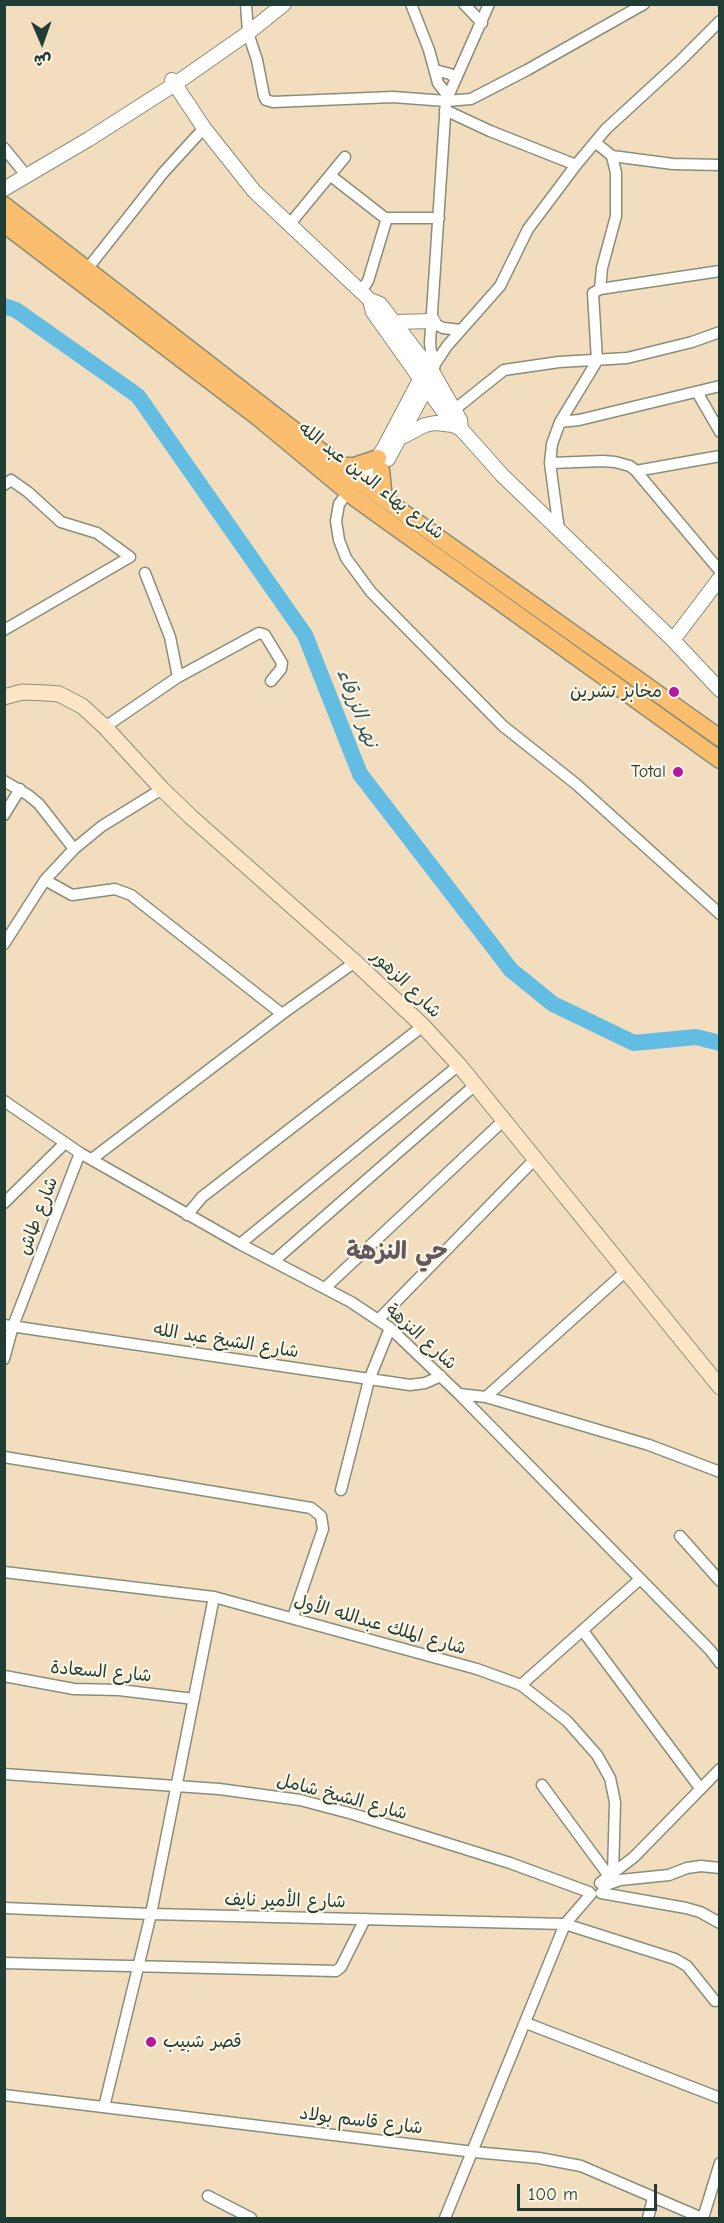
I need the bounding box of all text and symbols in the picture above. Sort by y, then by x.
north arrow [12,12,72,72]
text: ش [34,51,52,69]
street label: شارع بهاء الدين عبد الله [294,418,448,544]
water label: نهر الزرقاء [331,665,383,751]
place label: مخابز تشرين [570,681,662,703]
marker: مخابز تشرين [667,685,681,699]
place label: Total [631,761,666,783]
marker: Total [671,765,685,779]
street label: شارع الزهور [366,945,446,1023]
street label: شارع طاش [13,1174,63,1258]
district label: حي النزهة [346,1238,448,1266]
street label: شارع النزهة [381,1299,461,1375]
street label: شارع الشيخ عبد الله [152,1319,300,1363]
street label: شارع الملك عبدالله الأول [292,1590,468,1660]
street label: شارع السعادة [49,1657,153,1687]
street label: شارع الشيخ شامل [274,1769,410,1825]
street label: شارع الأمير نايف [224,1889,346,1913]
place label: قصر شبيب [163,2031,242,2053]
marker: قصر شبيب [144,2035,158,2049]
street label: شارع قاسم بولاد [298,2103,424,2139]
scale bar [520,2172,660,2210]
text: 100 m [528,2184,578,2205]

